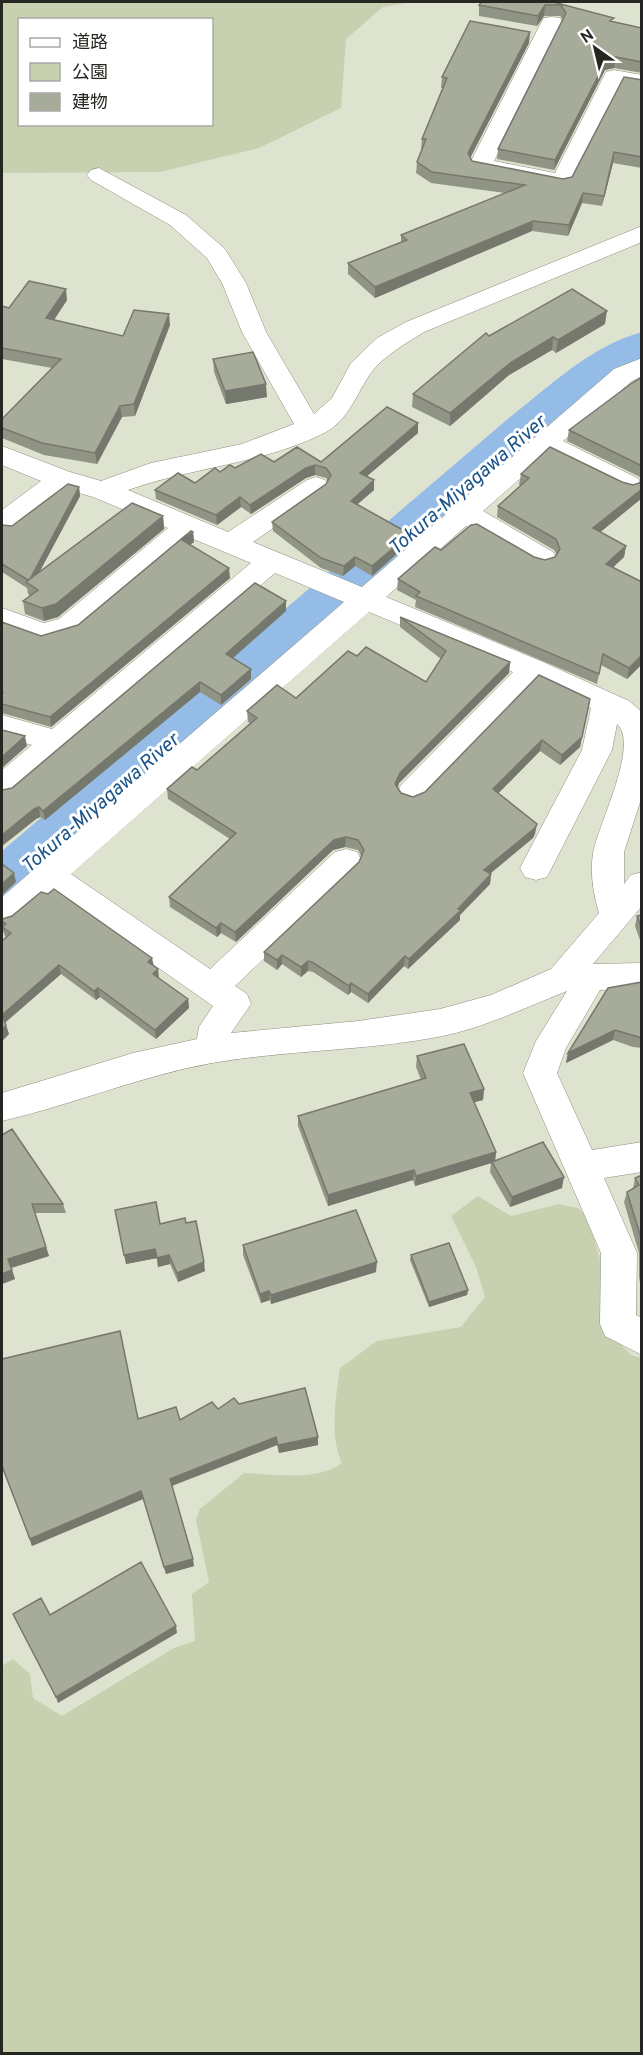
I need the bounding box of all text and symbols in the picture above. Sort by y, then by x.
legend [18,18,213,126]
north arrow [565,18,625,78]
text: N [577,26,598,49]
text: 道路 [72,32,108,55]
text: 公園 [72,62,108,85]
text: 建物 [72,92,108,115]
water label: Tokura-Miyagawa River [384,409,553,562]
water label: Tokura-Miyagawa River [17,727,186,880]

